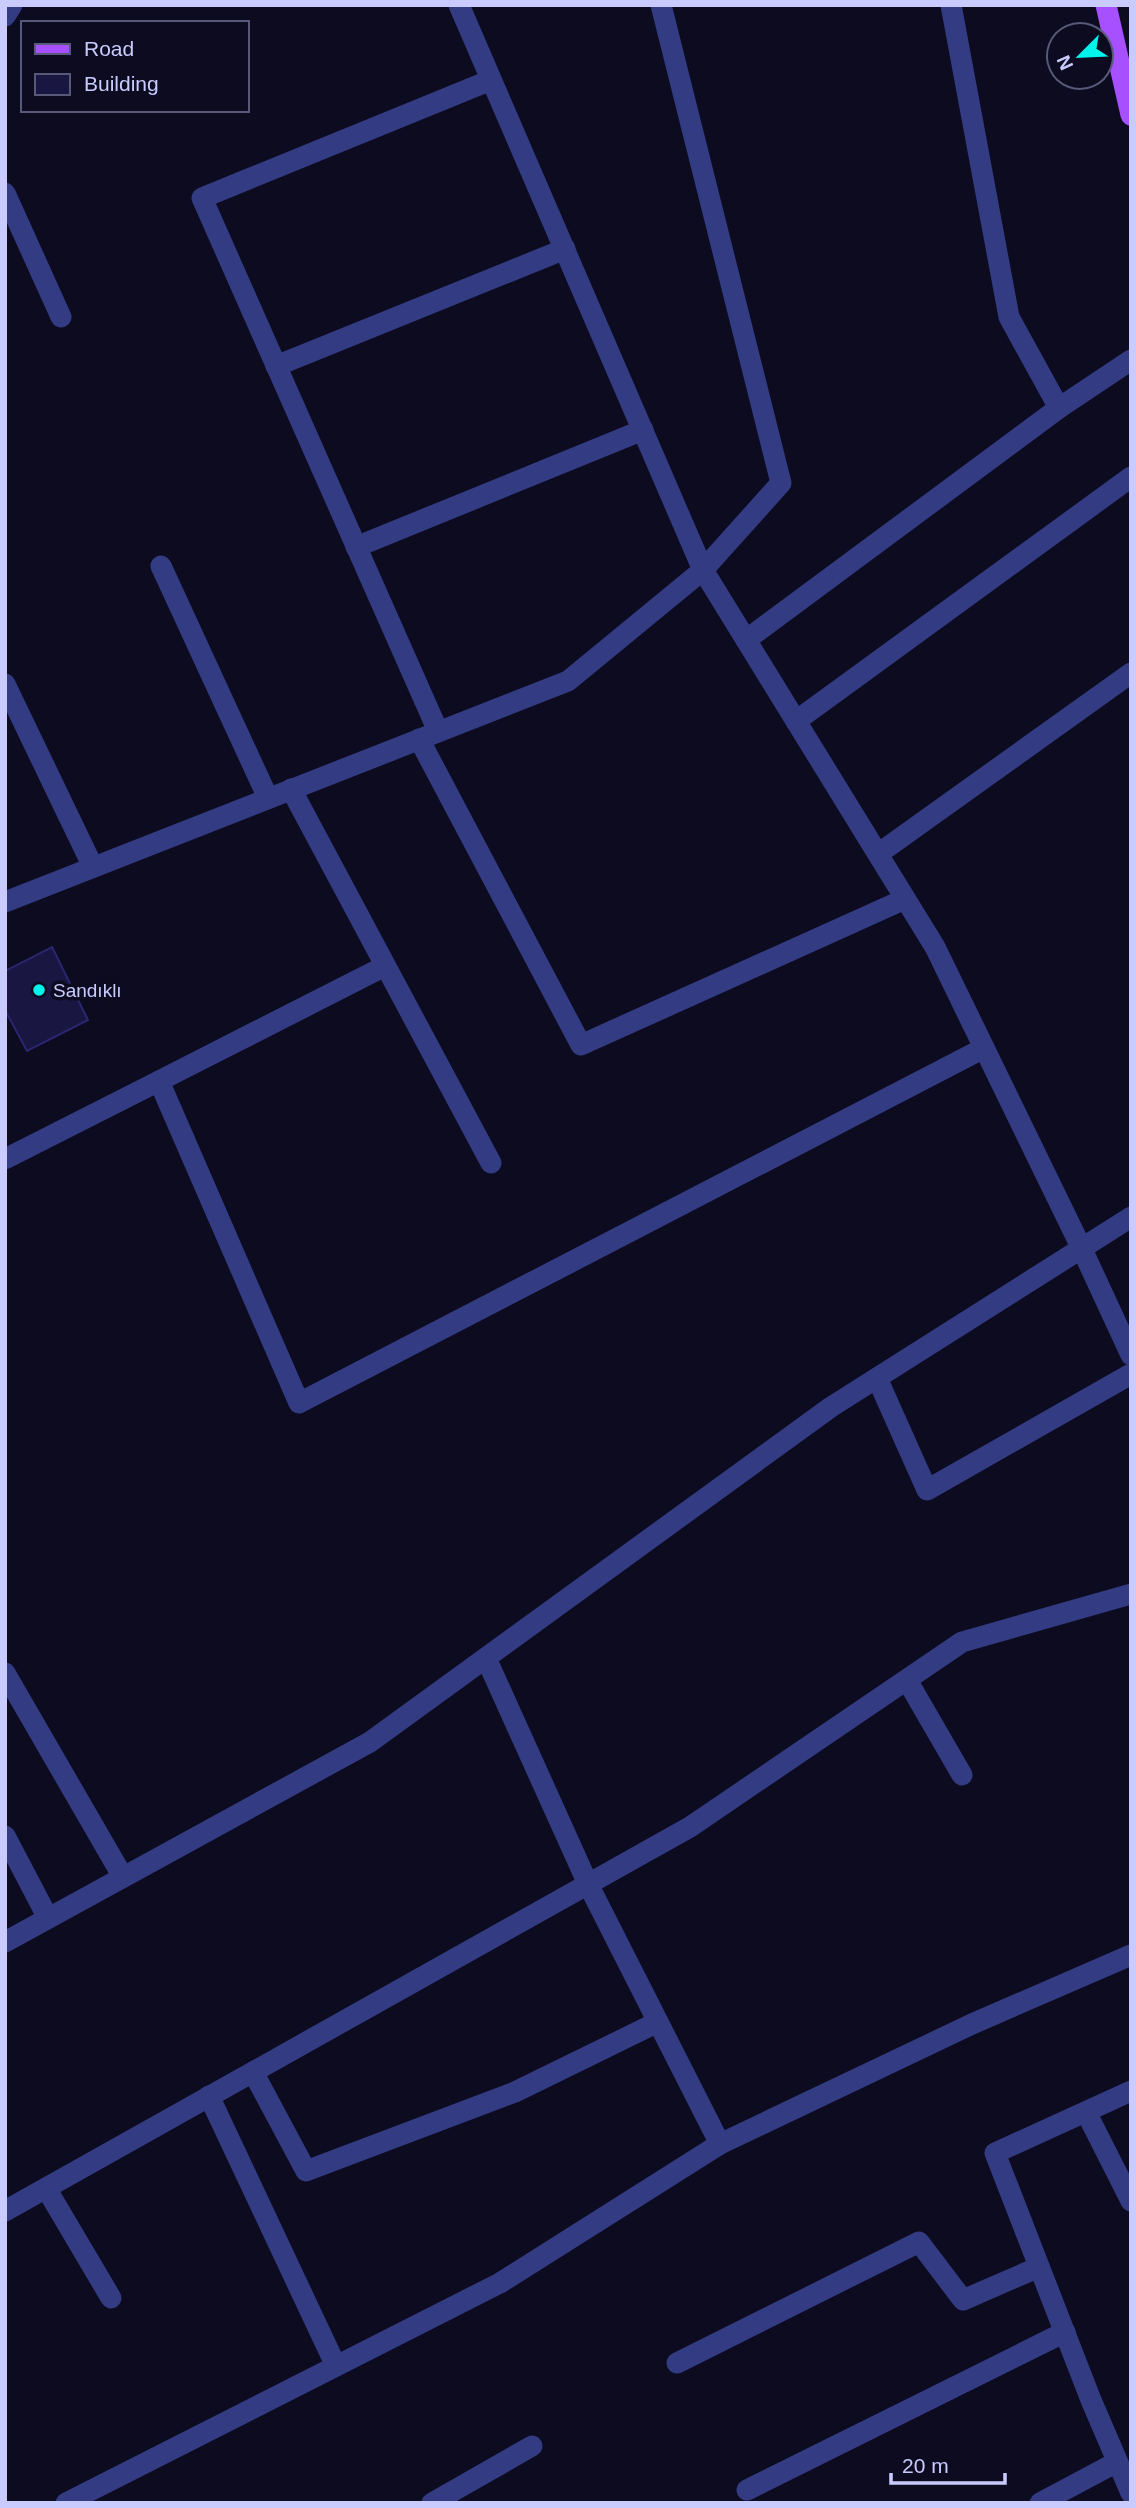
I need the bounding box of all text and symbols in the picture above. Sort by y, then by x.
legend [21,21,248,112]
north arrow [1045,21,1115,91]
text: Road [84,37,134,60]
text: N [1053,52,1077,73]
text: Building [84,72,159,95]
place label: Sandıklı [53,980,122,1001]
marker: Sandıklı [31,982,47,998]
scale bar [891,2442,1005,2486]
text: 20 m [902,2454,949,2477]

